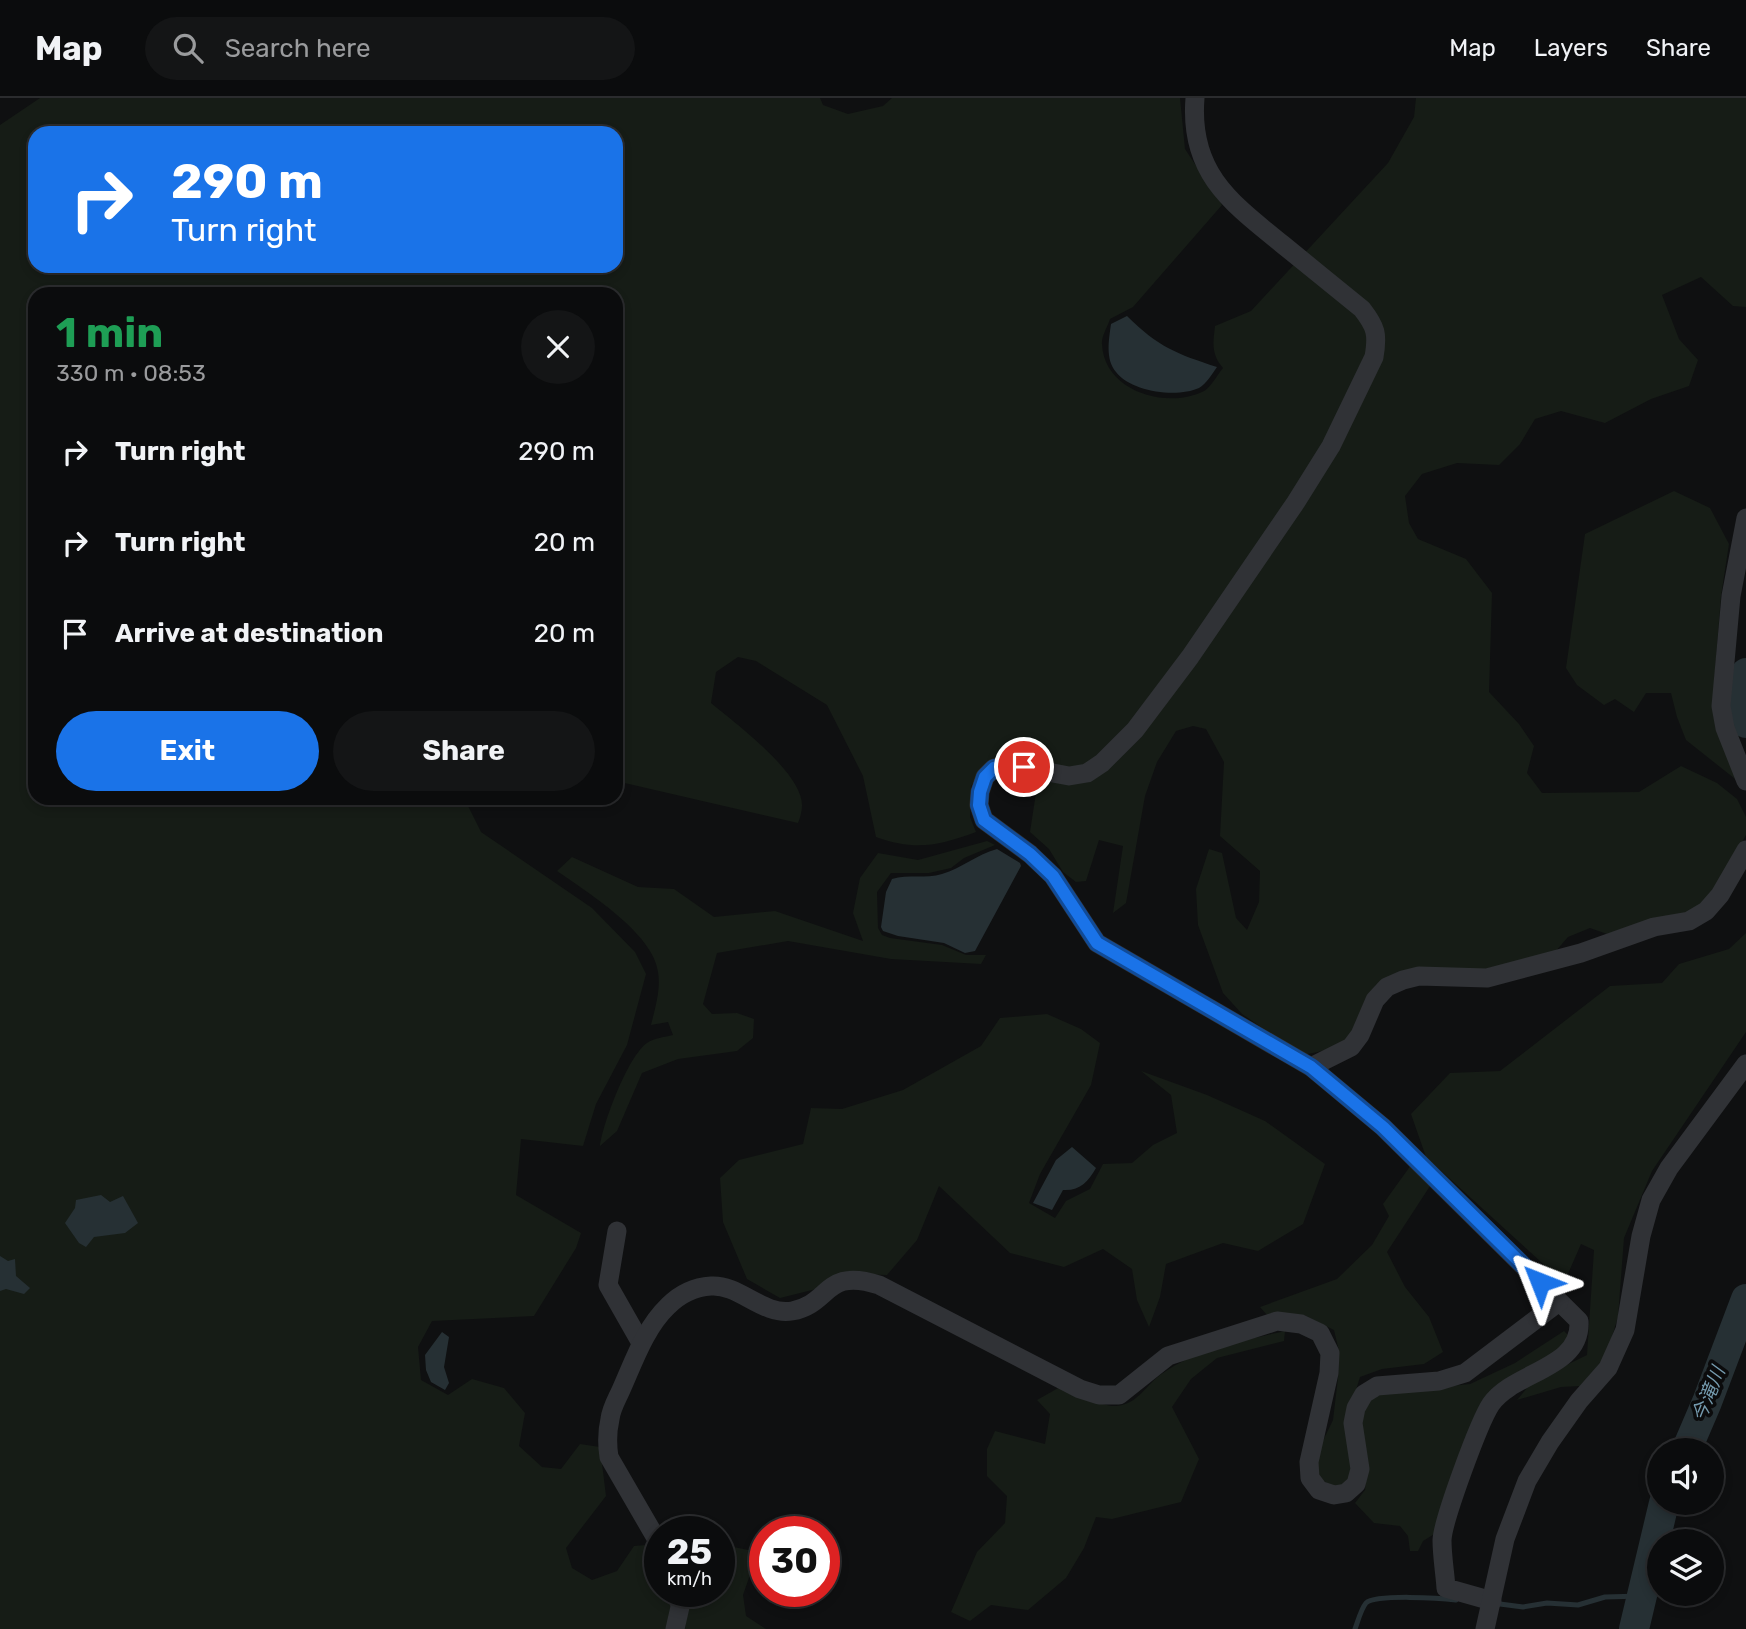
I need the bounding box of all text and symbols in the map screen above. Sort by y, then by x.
search box [145,17,635,80]
text: Map [35,29,103,68]
icon: search [169,29,207,67]
text: Search here [225,33,370,64]
text: Map [1449,34,1496,62]
text: Layers [1534,34,1608,62]
text: Share [1646,34,1711,62]
text: 290 m [171,152,323,210]
icon: right [56,154,147,245]
text: Turn right [171,211,316,249]
text: 1 min [56,308,163,358]
button: close [521,310,595,384]
text: 330 m · 08:53 [56,359,206,387]
icon: right [56,433,94,471]
text: Turn right [115,436,245,467]
text: 290 m [518,436,595,467]
icon: right [56,524,94,562]
text: Turn right [115,527,245,558]
text: 20 m [534,527,595,558]
icon: arrive [56,615,94,653]
text: Arrive at destination [115,618,383,649]
text: 20 m [534,618,595,649]
button: Exit [56,711,319,791]
button: Share [333,711,595,791]
pin [994,737,1054,797]
icon: arrive [1005,748,1043,786]
position arrow [1503,1245,1577,1319]
water label: 今滝川 [1687,1362,1731,1425]
map controls [1647,1438,1724,1606]
button: sound [1647,1438,1724,1515]
speed limit sign: 30 [749,1516,840,1607]
button: layers [1647,1529,1724,1606]
text: 25 [667,1531,712,1573]
text: km/h [667,1568,712,1590]

